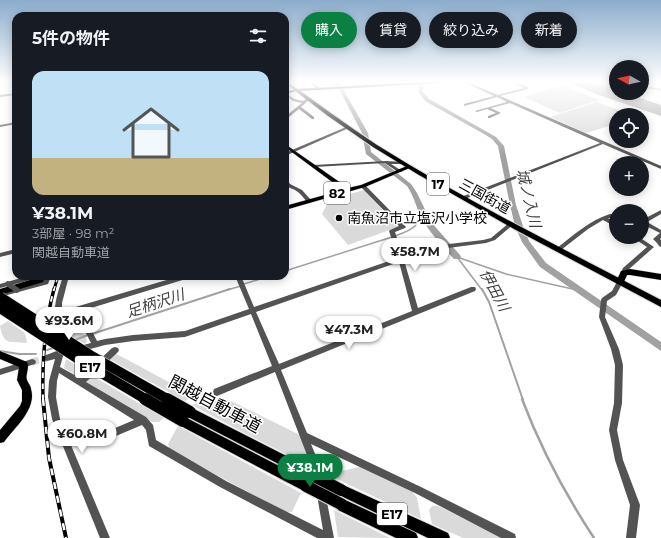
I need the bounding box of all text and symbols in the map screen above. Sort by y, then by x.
chip: 購入 [301,12,357,48]
chip: 賃貸 [365,12,421,48]
chip: 絞り込み [429,12,513,48]
chip: 新着 [521,12,577,48]
icon: filters [247,25,269,47]
text: 5件の物件 [32,28,110,48]
north arrow [609,60,649,100]
map controls [609,60,649,244]
icon: home [115,97,187,169]
button: locate [609,108,649,148]
button: + [609,156,649,196]
water label: 城ノ入川 [513,167,546,231]
road number: 17 [427,173,449,195]
street label: 三国街道 [456,175,514,217]
road number: 82 [324,182,350,204]
text: ¥38.1M [32,203,93,223]
button: − [609,204,649,244]
place label: 南魚沼市立塩沢小学校 [347,209,487,227]
marker: 南魚沼市立塩沢小学校 [334,213,344,223]
text: 3部屋 · 98 m² [32,225,114,241]
pin: ¥58.7M [382,238,448,272]
text: ¥58.7M [390,243,440,259]
text: 関越自動車道 [32,244,110,260]
water label: 伊田川 [476,266,515,316]
water label: 足柄沢川 [124,284,188,321]
pin: ¥93.6M [36,307,102,341]
text: ¥93.6M [44,312,94,328]
pin: ¥47.3M [316,316,382,350]
text: ¥47.3M [325,321,373,337]
road number: E17 [75,356,105,378]
street label: 関越自動車道 [165,371,265,437]
pin: ¥60.8M [49,420,115,454]
text: ¥60.8M [57,425,107,441]
pin: ¥38.1M [277,454,343,488]
text: ¥38.1M [287,459,333,475]
road number: E17 [377,503,407,525]

